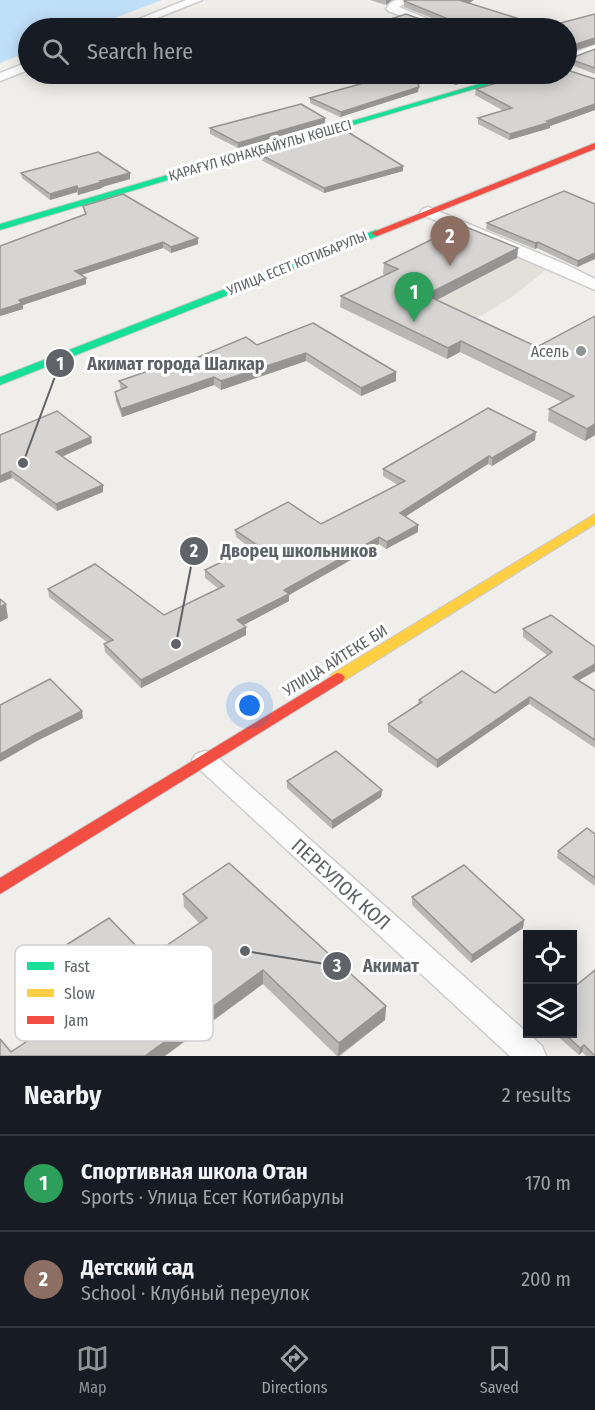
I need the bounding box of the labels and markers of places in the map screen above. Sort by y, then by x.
pin: 2 [430,216,470,266]
pin: 1 [394,272,434,322]
place label: Асель [531,342,569,361]
marker: Асель [574,344,588,358]
callout: Акимат города Шалкар [45,345,276,381]
callout: Дворец школьников [179,533,390,569]
callout: Акимат [322,948,431,984]

